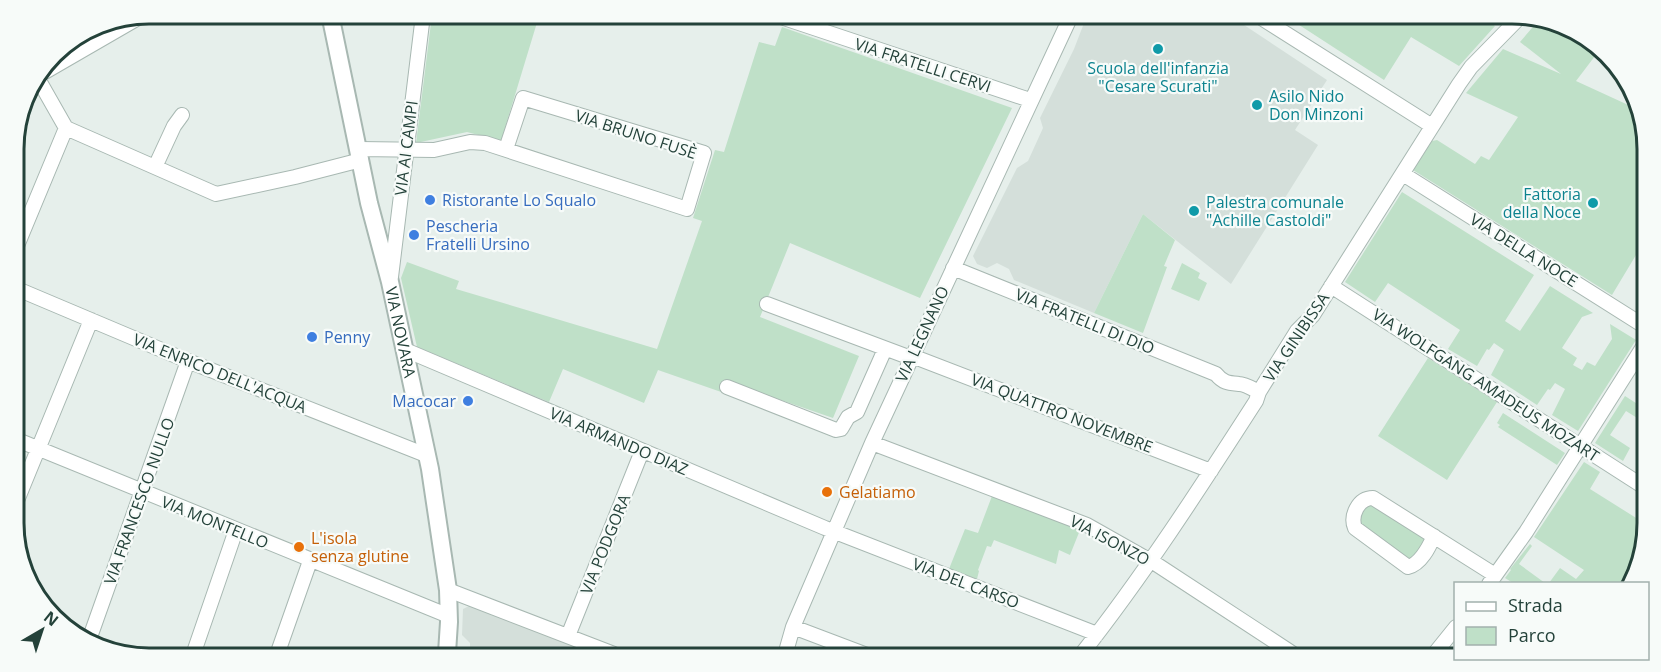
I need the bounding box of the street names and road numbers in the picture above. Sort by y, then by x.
street label: VIA FRATELLI CERVI [852,33,994,97]
street label: VIA AI CAMPI [389,99,423,197]
street label: VIA BRUNO FUSÈ [572,104,700,164]
street label: VIA DELLA NOCE [1466,208,1582,292]
street label: VIA LEGNANO [890,282,954,386]
street label: VIA FRATELLI DI DIO [1012,283,1158,359]
street label: VIA NOVARA [380,285,421,381]
street label: VIA GINIBISSA [1258,287,1335,386]
street label: VIA WOLFGANG AMADEUS MOZART [1368,303,1604,467]
street label: VIA ENRICO DELL'ACQUA [130,328,311,418]
street label: VIA QUATTRO NOVEMBRE [968,368,1156,458]
street label: VIA ARMANDO DIAZ [546,402,692,480]
street label: VIA FRANCESCO NULLO [99,415,179,587]
street label: VIA MONTELLO [158,490,272,554]
street label: VIA PODGORA [575,490,635,597]
street label: VIA ISONZO [1066,510,1154,570]
street label: VIA DEL CARSO [910,553,1022,613]

